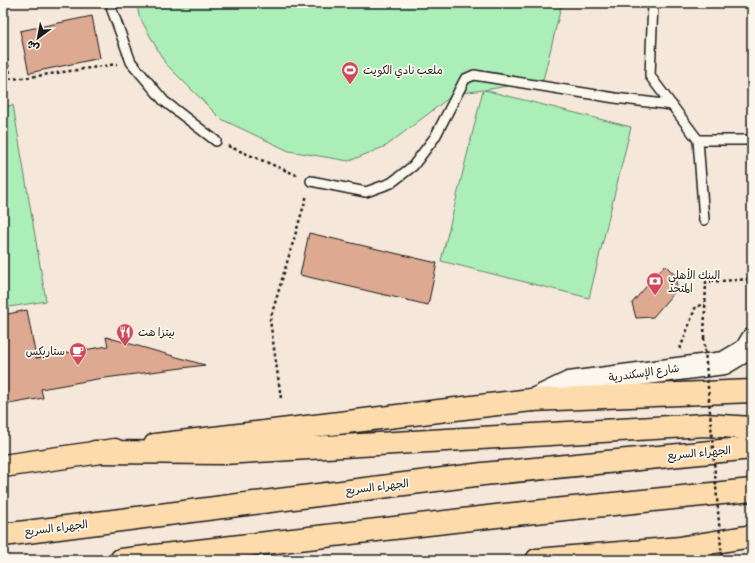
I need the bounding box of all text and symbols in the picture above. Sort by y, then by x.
north arrow [18,18,58,58]
text: ش [24,37,42,55]
sports icon: ملعب نادي الكويت [340,60,360,85]
place label: ملعب نادي الكويت [363,64,443,79]
place label: البنك الأهلي المتحد [668,268,720,295]
bank icon: البنك الأهلي المتحد [645,271,665,296]
restaurant icon: بيتزا هت [115,322,135,347]
place label: بيتزا هت [138,326,175,340]
cafe icon: ستاربكس [68,341,88,366]
place label: ستاربكس [26,345,65,359]
street label: شارع الإسكندرية [608,362,680,386]
street label: الجهراء السريع [667,444,732,464]
street label: الجهراء السريع [344,477,410,499]
street label: الجهراء السريع [23,518,89,540]

